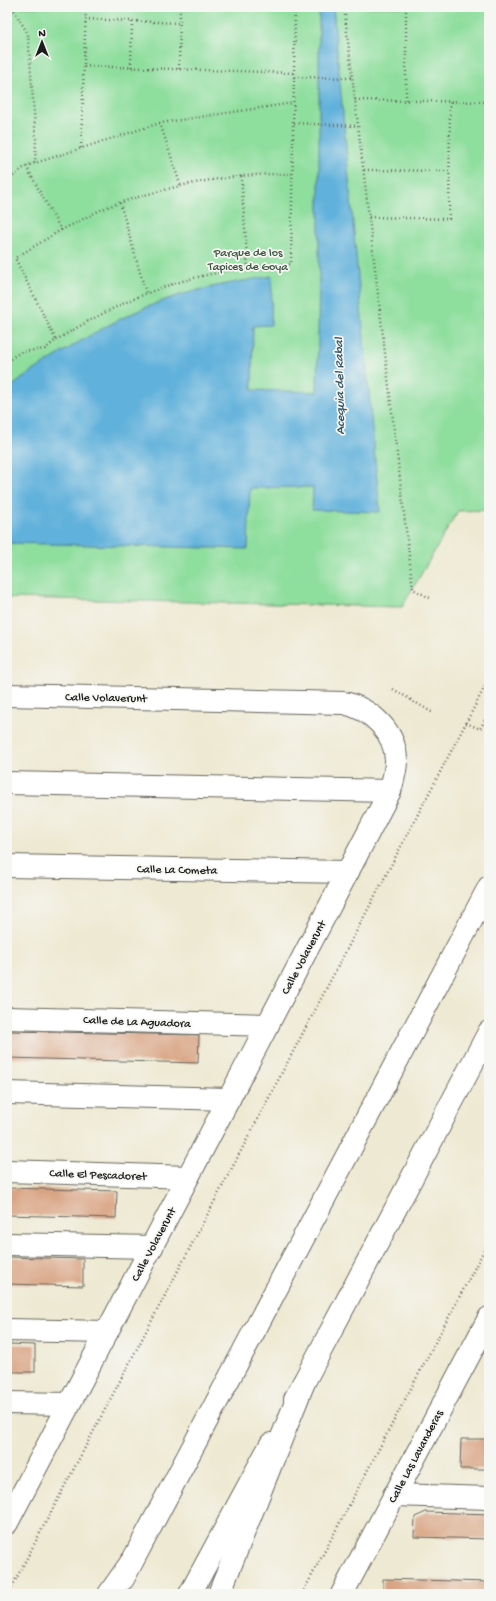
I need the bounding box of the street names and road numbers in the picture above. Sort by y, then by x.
street label: Calle Volaverunt [65,691,148,707]
street label: Calle La Cometa [137,863,218,879]
street label: Calle Volaverunt [279,918,331,997]
street label: Calle de La Aguadora [83,1014,191,1032]
street label: Calle El Pescadoret [49,1167,148,1185]
street label: Calle Volaverunt [129,1205,181,1284]
street label: Calle Las Lavanderas [386,1408,447,1506]

